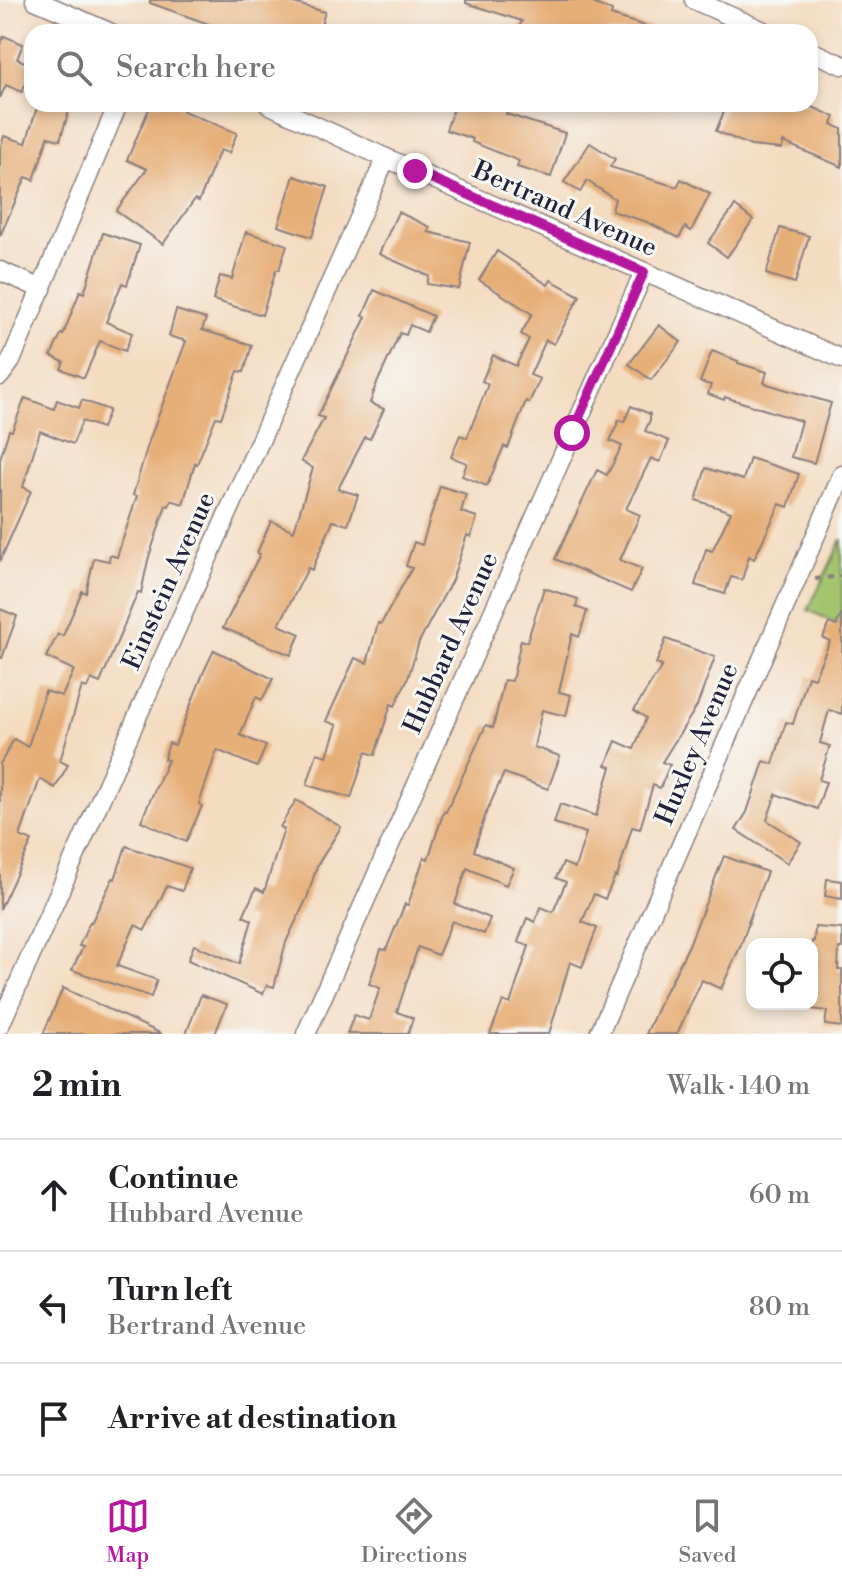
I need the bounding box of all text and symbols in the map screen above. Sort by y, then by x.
search box [24,24,818,112]
icon: search [52,46,96,90]
text: Search here [116,49,276,87]
route end [397,153,433,189]
street label: Bertrand Avenue [467,154,662,264]
route start [554,415,590,451]
street label: Einstein Avenue [116,487,222,675]
street label: Hubbard Avenue [397,547,505,739]
street label: Huxley Avenue [648,658,746,830]
map controls [746,938,818,1010]
button: locate [746,938,818,1010]
text: 2 min [32,1065,121,1107]
text: Walk · 140 m [668,1070,810,1102]
text: Continue [108,1160,239,1198]
icon: ahead [32,1173,76,1217]
text: 60 m [749,1179,810,1211]
text: Hubbard Avenue [108,1198,303,1230]
text: Turn left [108,1272,232,1310]
icon: left [32,1285,76,1329]
text: 80 m [749,1291,810,1323]
text: Bertrand Avenue [108,1310,306,1342]
icon: arrive [32,1397,76,1441]
text: Arrive at destination [108,1400,397,1438]
tab: Map [106,1494,150,1569]
tab: Directions [361,1494,467,1569]
tab: Saved [679,1494,736,1569]

